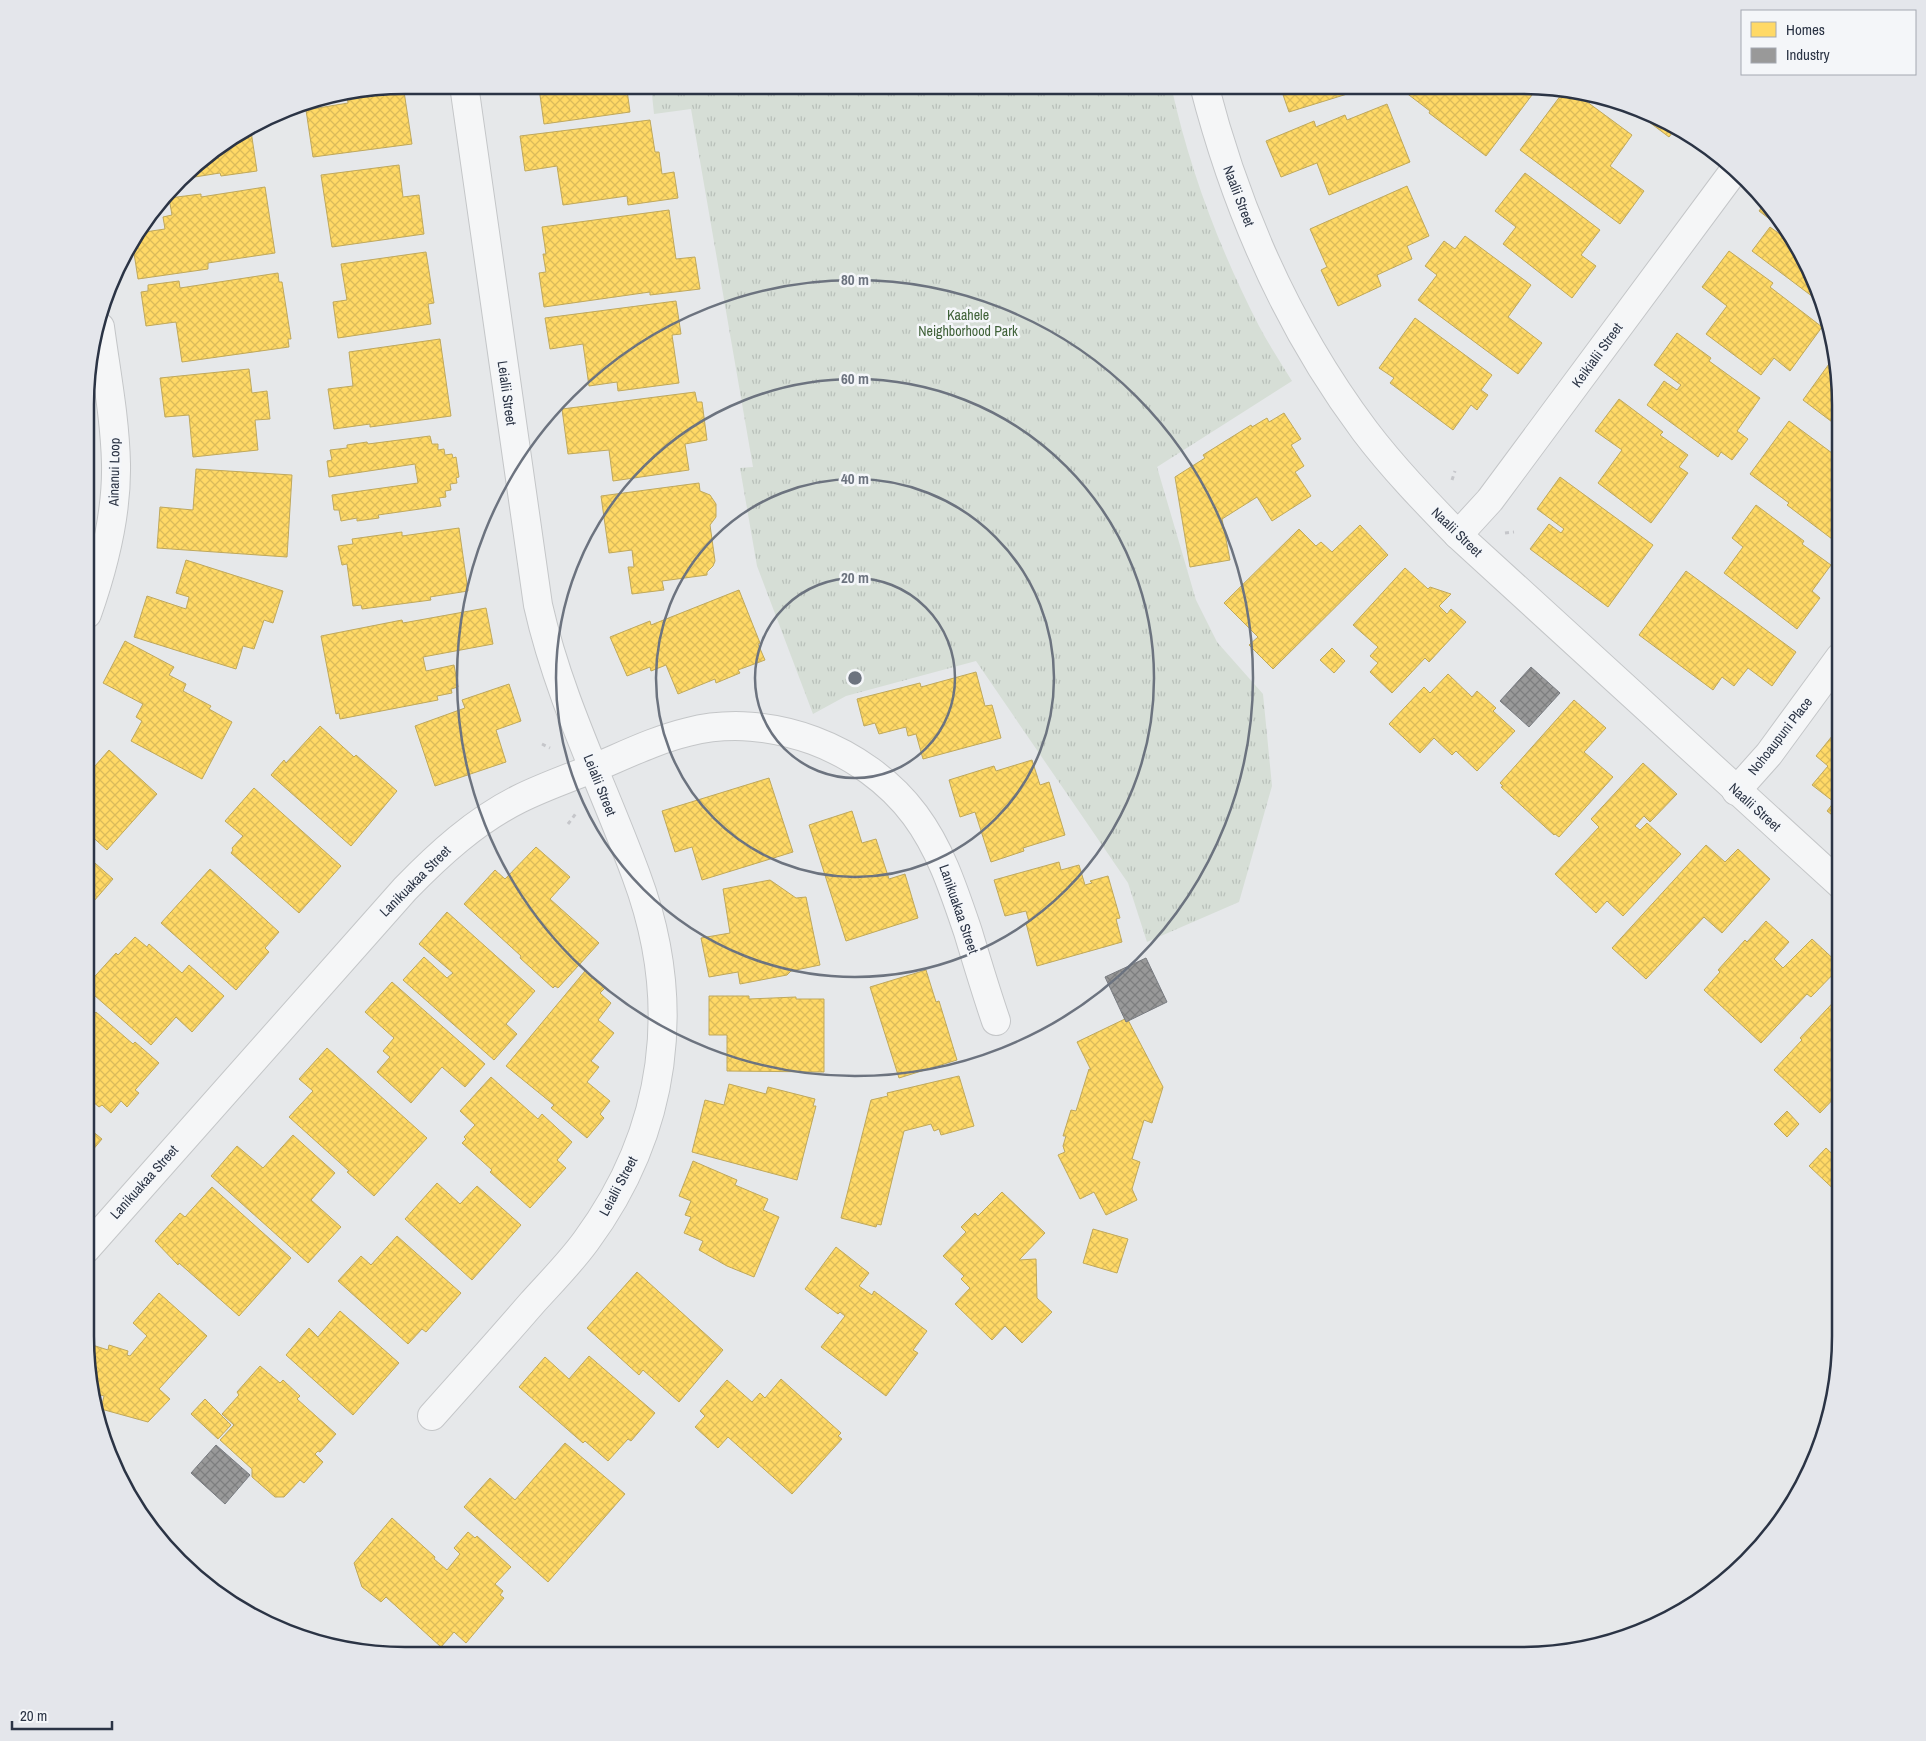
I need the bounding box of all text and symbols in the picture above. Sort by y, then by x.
legend [1741,10,1916,75]
text: Homes [1786,19,1825,40]
text: Industry [1786,44,1831,65]
street label: Naalii Street [1219,163,1259,229]
text: 80 m [841,269,869,290]
park label: Kaahele Neighborhood Park [918,306,1018,340]
street label: Keikialii Street [1568,319,1626,391]
street label: Leialii Street [494,360,520,426]
text: 60 m [841,368,869,389]
street label: Ainanui Loop [104,438,124,507]
text: 40 m [841,468,869,489]
street label: Naalii Street [1428,503,1486,561]
text: 20 m [841,567,869,588]
centre of rings [846,669,864,687]
street label: Nohoaupuni Place [1744,693,1816,779]
street label: Leialii Street [579,751,621,819]
street label: Naalii Street [1725,779,1785,835]
street label: Lanikuakaa Street [376,842,454,920]
street label: Lanikuakaa Street [935,862,983,956]
street label: Lanikuakaa Street [106,1141,182,1223]
street label: Leialii Street [595,1153,641,1219]
scale bar [12,1698,112,1730]
text: 20 m [20,1705,47,1726]

